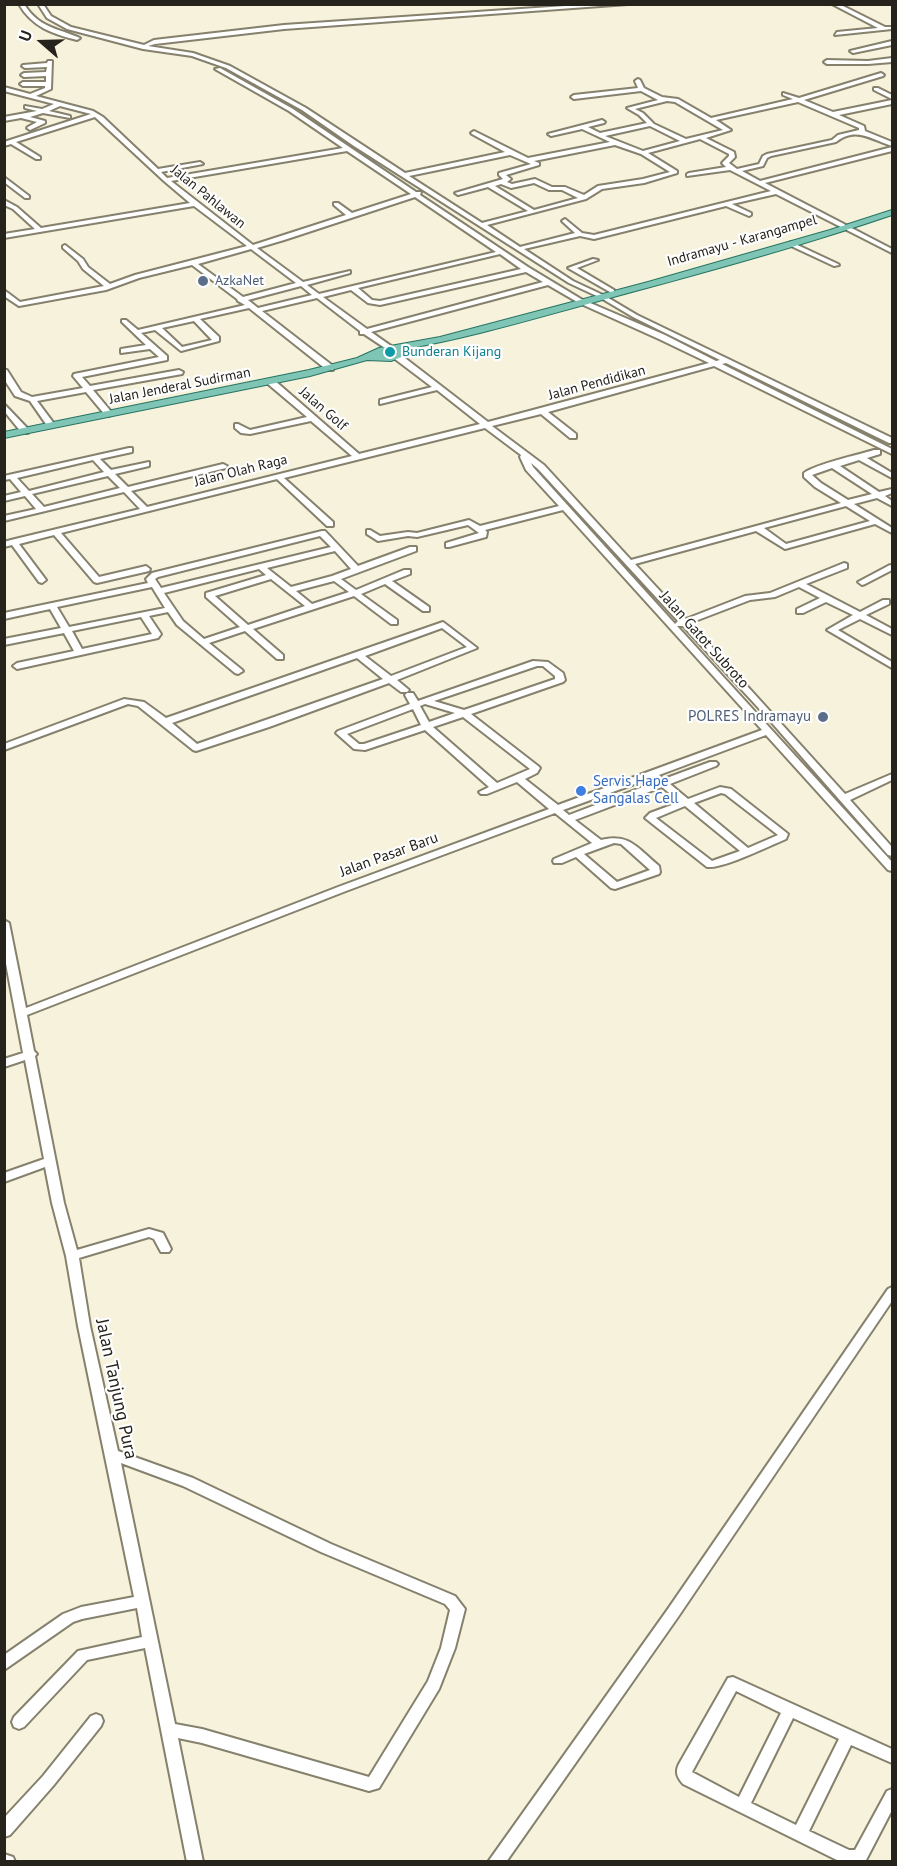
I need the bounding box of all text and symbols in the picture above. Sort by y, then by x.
north arrow [12,12,72,72]
text: U [14,28,36,44]
street label: Jalan Pahlawan [167,162,249,232]
street label: Indramayu - Karangampel [665,212,819,270]
place label: AzkaNet [215,273,264,289]
marker: AzkaNet [196,274,210,288]
place label: Bunderan Kijang [402,344,501,360]
marker: Bunderan Kijang [383,345,397,359]
street label: Jalan Pendidikan [547,362,647,404]
street label: Jalan Jenderal Sudirman [108,364,252,408]
street label: Jalan Golf [296,384,350,434]
street label: Jalan Olah Raga [193,451,289,491]
street label: Jalan Gatot Subroto [656,588,752,692]
place label: POLRES Indramayu [688,708,811,726]
marker: POLRES Indramayu [816,710,830,724]
place label: Servis Hape Sangalas Cell [593,773,679,808]
marker: Servis Hape Sangalas Cell [574,784,588,798]
street label: Jalan Pasar Baru [337,829,441,881]
street label: Jalan Tanjung Pura [91,1317,141,1461]

